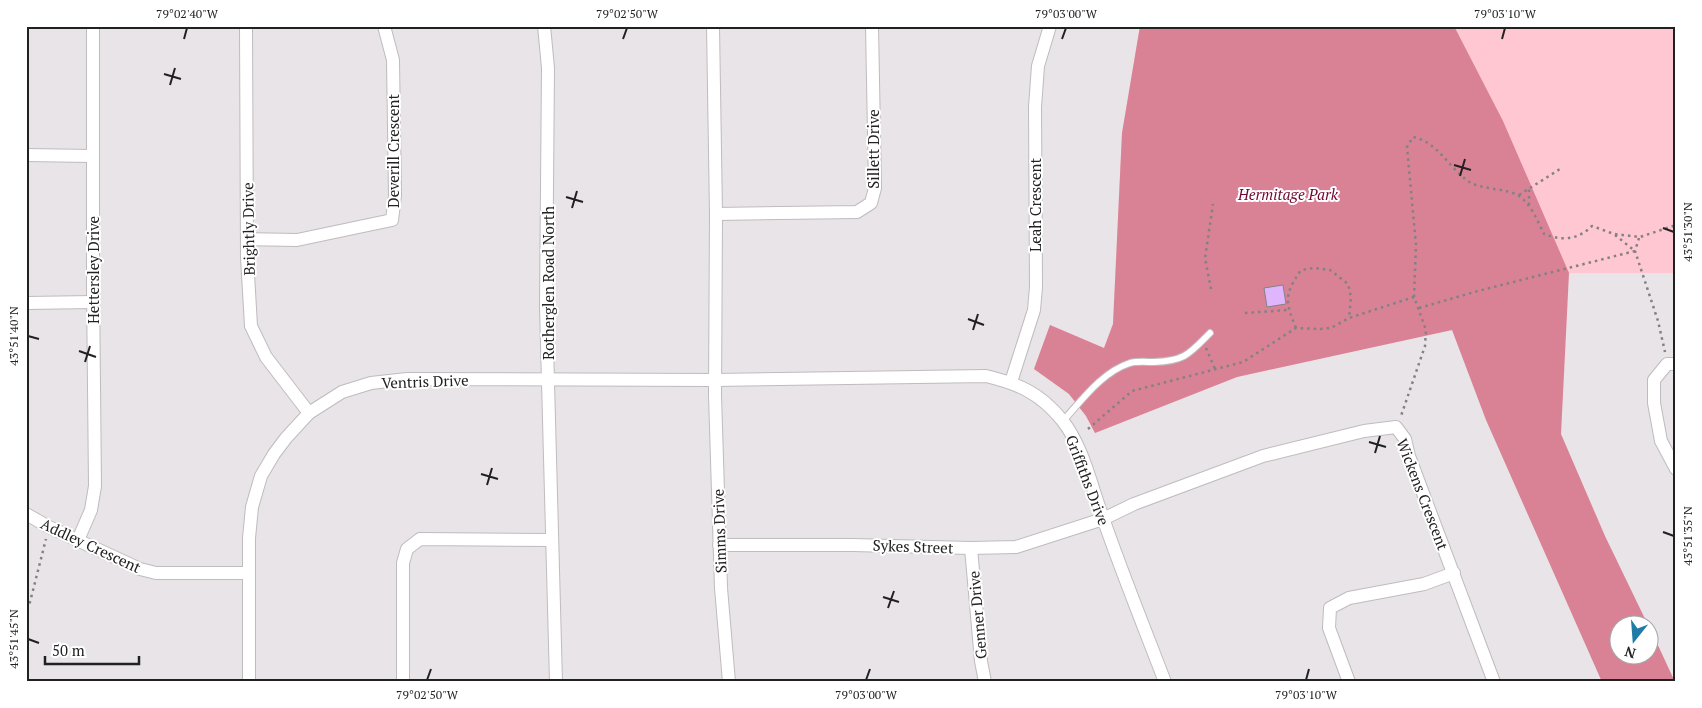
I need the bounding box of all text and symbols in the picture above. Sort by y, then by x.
text: 79°02'40"W [156,6,219,21]
text: 79°02'50"W [596,6,659,21]
text: 79°03'00"W [1035,6,1098,21]
text: 79°03'10"W [1474,6,1537,21]
street label: Deverill Crescent [383,94,403,208]
street label: Sillett Drive [863,109,883,189]
street label: Leah Crescent [1025,158,1045,252]
street label: Brightly Drive [237,182,259,276]
park label: Hermitage Park [1237,184,1339,204]
text: 43°51'30"N [1680,202,1695,262]
street label: Rotherglen Road North [538,206,558,360]
street label: Hettersley Drive [83,216,103,324]
text: 43°51'40"N [6,306,21,366]
street label: Ventris Drive [381,369,469,393]
street label: Griffiths Drive [1062,432,1114,528]
street label: Wickens Crescent [1393,435,1454,553]
street label: Simms Drive [708,488,730,574]
text: 43°51'35"N [1680,506,1695,566]
street label: Addley Crescent [38,513,145,577]
street label: Sykes Street [872,535,954,557]
street label: Genner Drive [963,570,991,660]
text: 43°51'45"N [6,609,21,669]
north arrow [1610,616,1660,666]
scale bar [45,633,139,665]
text: 50 m [52,640,85,660]
text: N [1622,642,1638,664]
text: 79°02'50"W [396,687,459,702]
text: 79°03'00"W [835,687,898,702]
text: 79°03'10"W [1275,687,1338,702]

